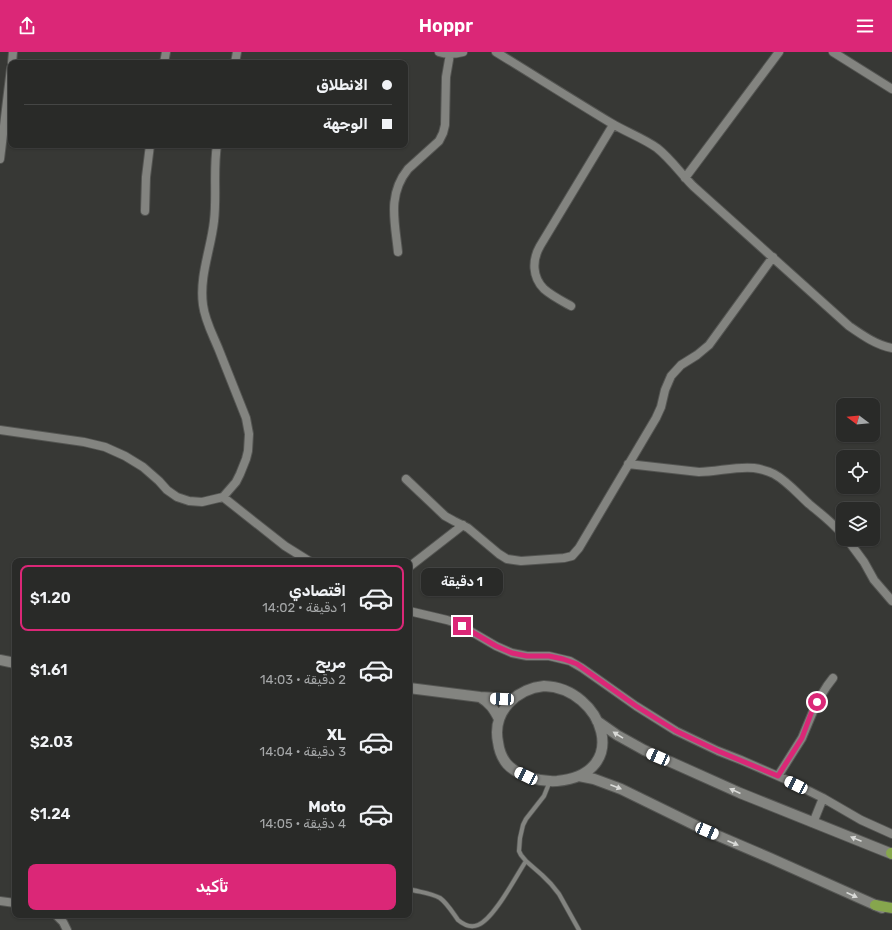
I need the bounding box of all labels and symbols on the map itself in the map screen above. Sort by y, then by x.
north arrow [836,398,880,442]
callout: 1 دقيقة [421,568,503,596]
route end [453,617,471,635]
car [490,692,514,706]
route start [808,693,826,711]
one-way arrow [613,731,623,739]
car [645,747,671,767]
car [513,765,539,787]
car [783,774,809,796]
one-way arrow [610,784,622,790]
one-way arrow [729,788,741,794]
car [694,821,720,841]
one-way arrow [849,836,861,842]
one-way arrow [728,840,740,846]
one-way arrow [847,892,858,898]

